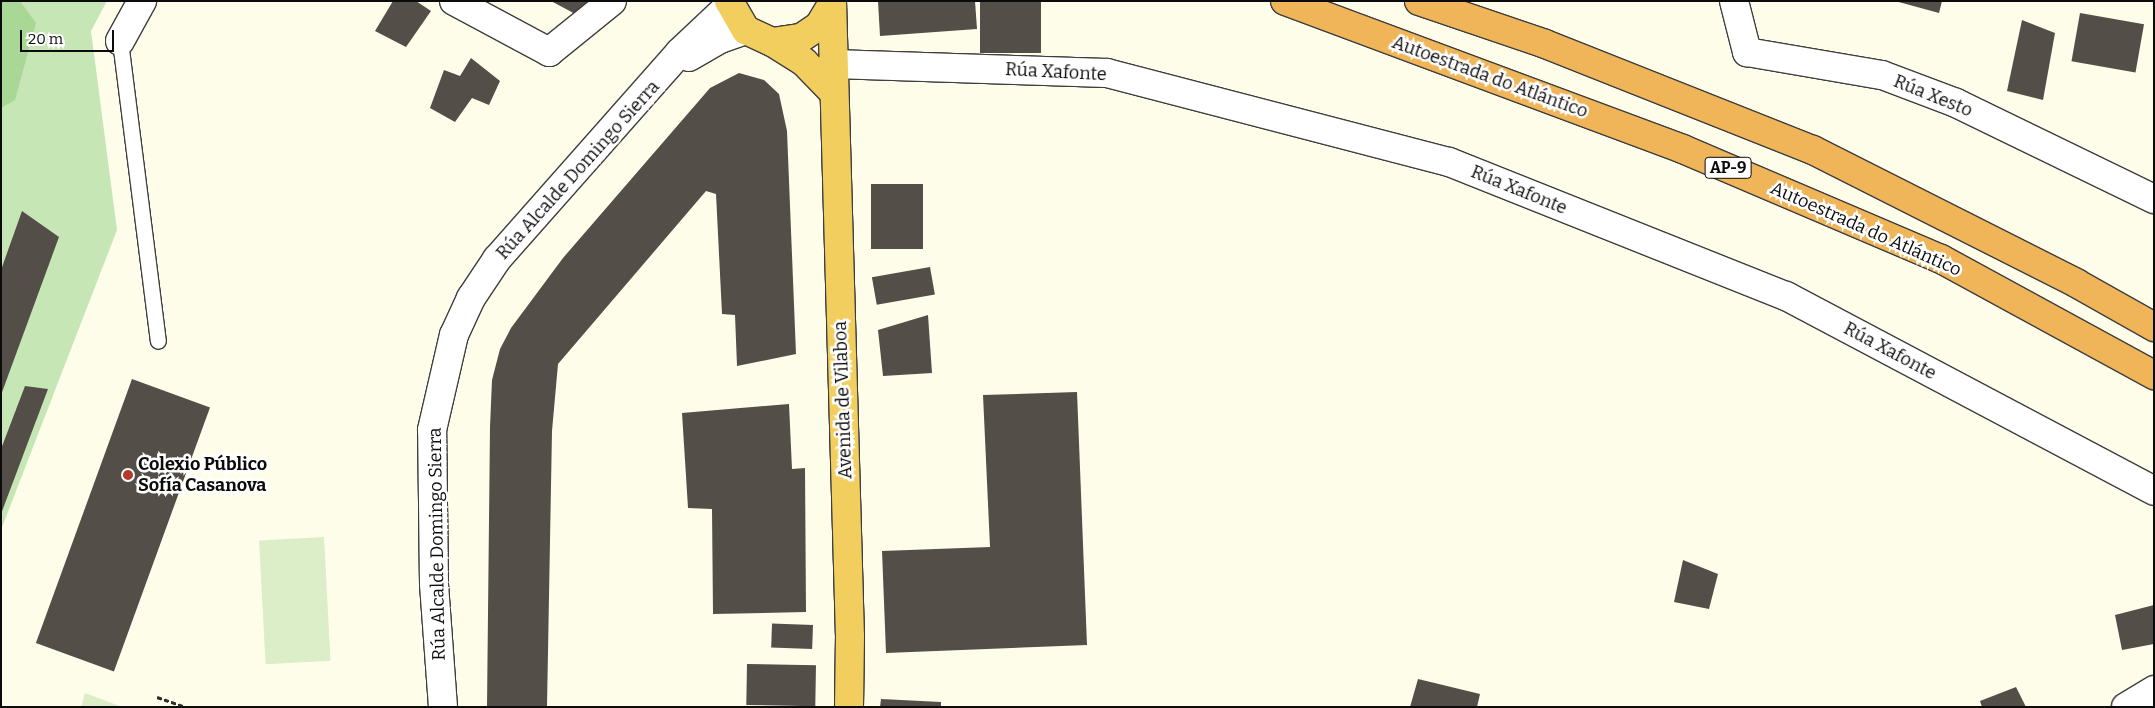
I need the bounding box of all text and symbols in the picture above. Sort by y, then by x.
scale bar [22,20,116,52]
text: 20 m [28,30,63,48]
street label: Autoestrada do Atlántico [1389,32,1591,122]
street label: Rúa Xafonte [1005,59,1107,85]
street label: Rúa Xesto [1890,70,1976,122]
street label: Rúa Alcalde Domingo Sierra [492,76,664,264]
road number: AP-9 [1704,154,1752,182]
street label: Rúa Xafonte [1468,161,1570,219]
street label: Autoestrada do Atlántico [1767,177,1965,281]
street label: Rúa Xafonte [1840,318,1940,384]
street label: Avenida de Vilaboa [829,321,857,479]
street label: Rúa Alcalde Domingo Sierra [424,427,450,661]
place label: Colexio Público Sofía Casanova [138,454,267,496]
marker: Colexio Público Sofía Casanova [122,469,134,481]

